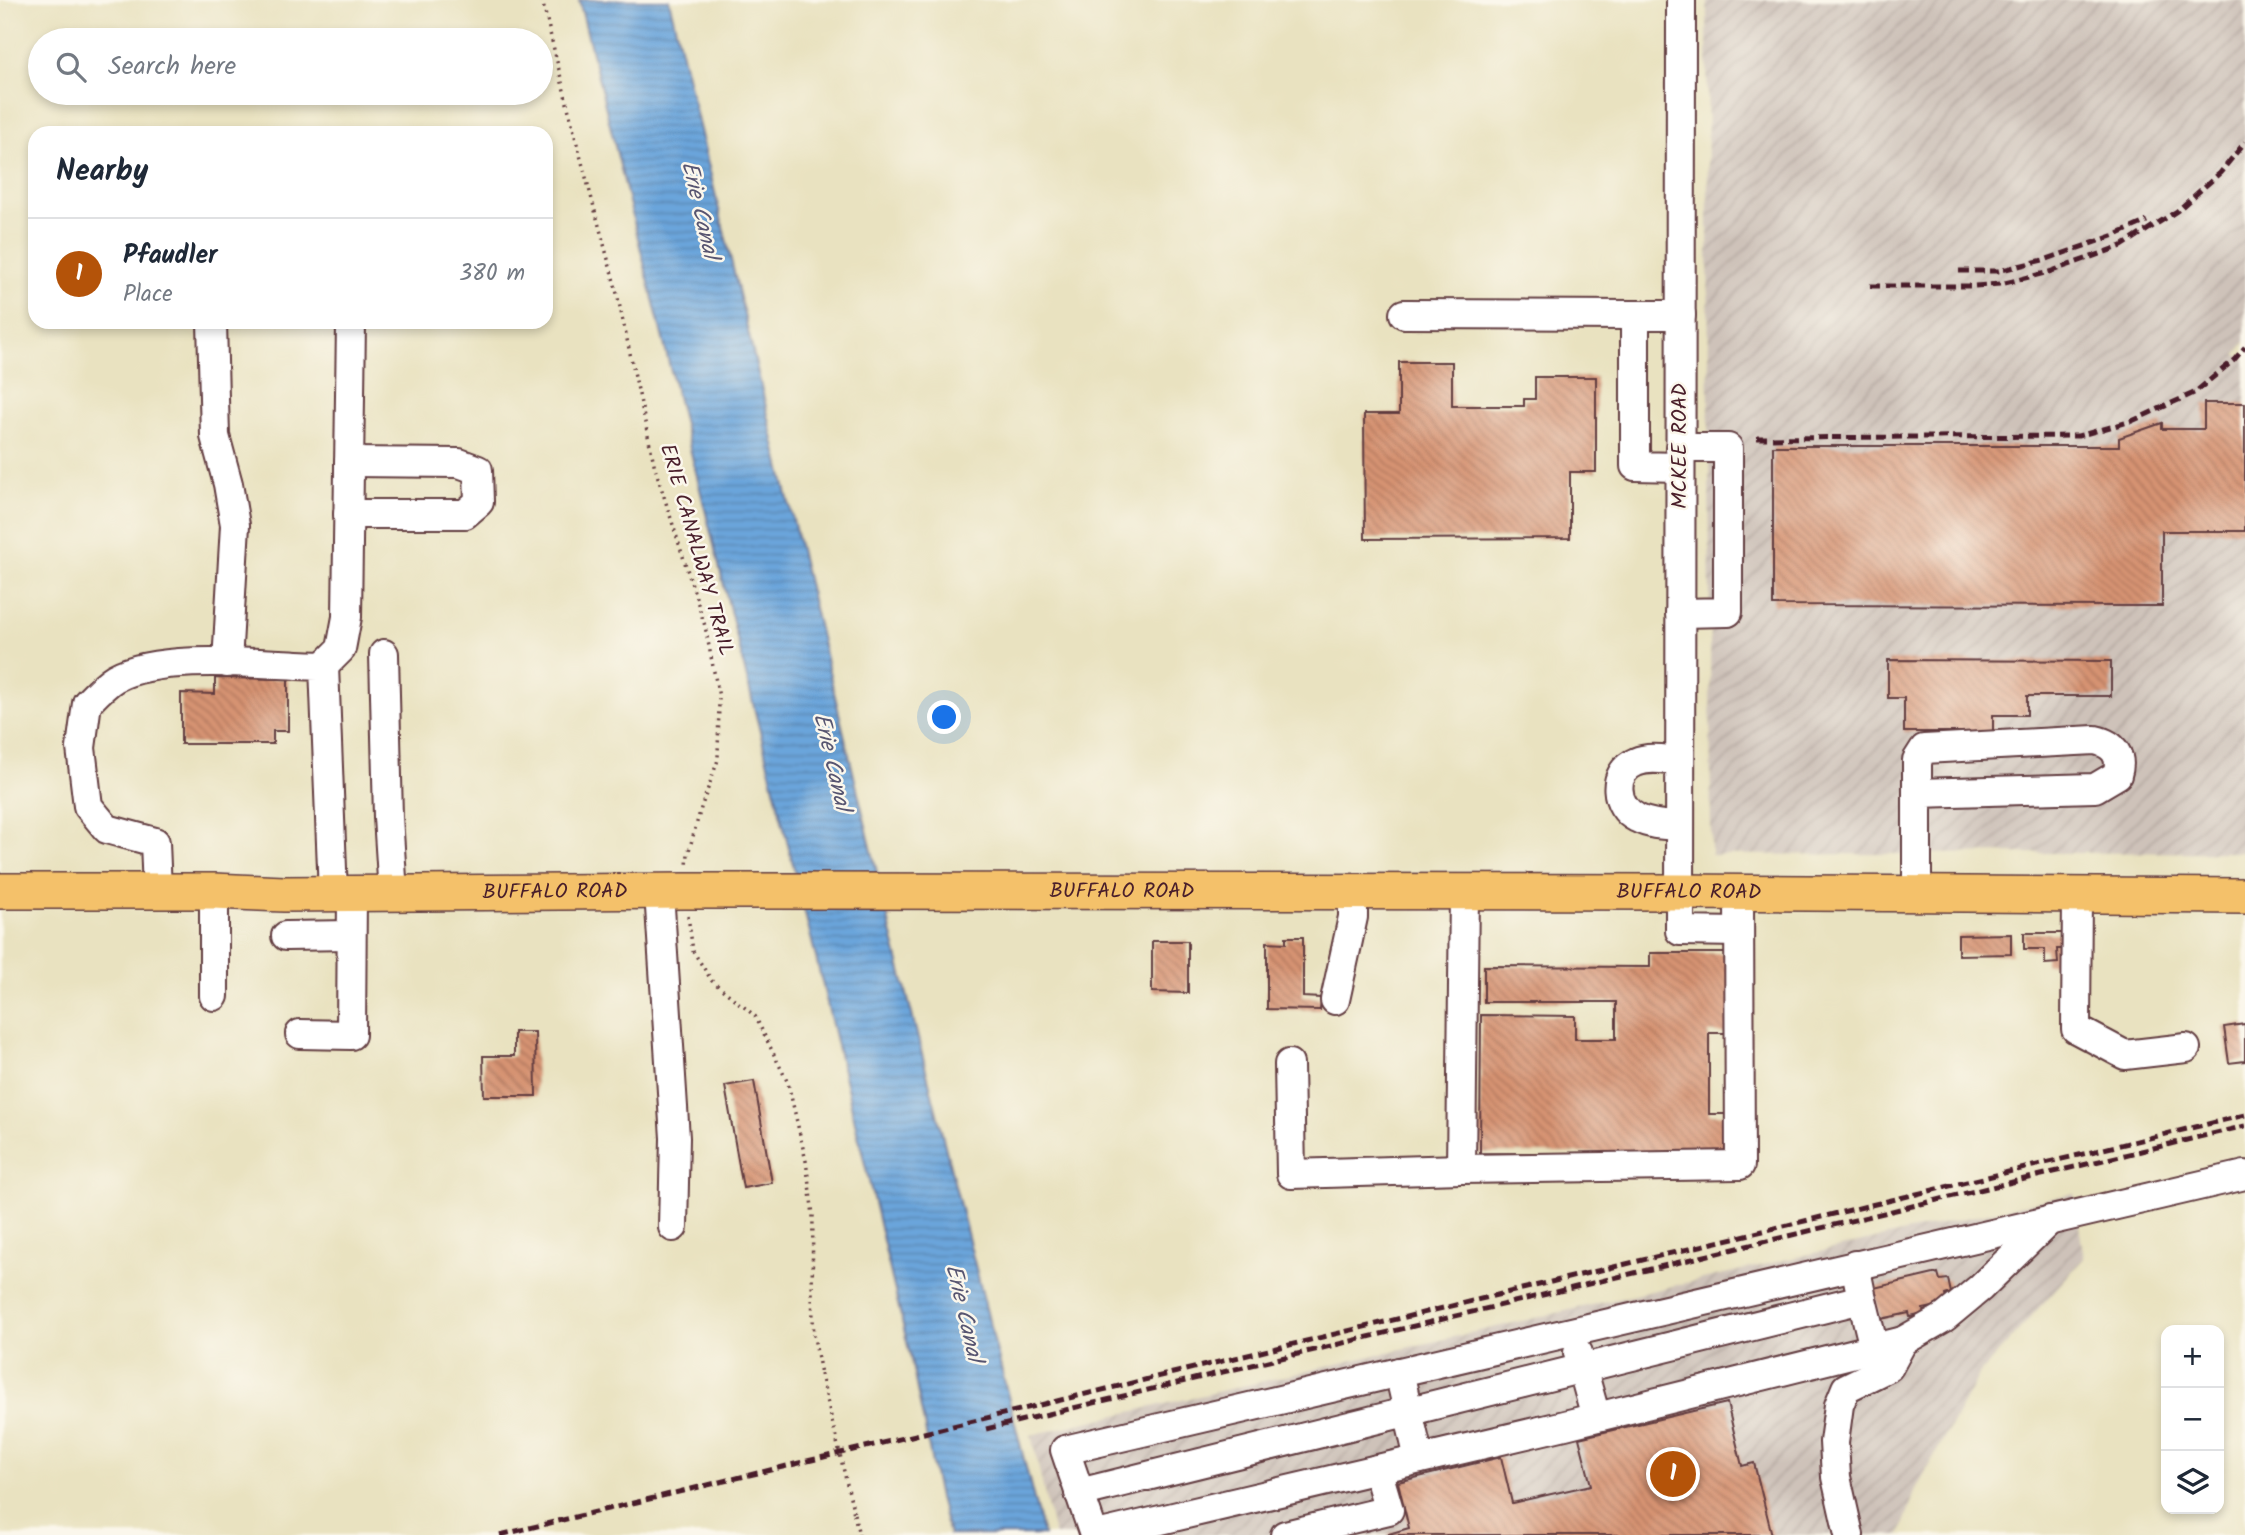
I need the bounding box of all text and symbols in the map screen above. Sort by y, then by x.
search box [28,28,553,105]
text: Search here [108,46,236,88]
icon: search [52,48,90,86]
text: Nearby [56,148,148,196]
water label: Erie Canal [670,158,729,267]
text: Pfaudler [123,235,218,277]
text: 1 [76,256,82,292]
text: 380 m [459,256,525,292]
text: Place [123,277,173,313]
street label: MCKEE ROAD [1664,383,1697,509]
street label: ERIE CANALWAY TRAIL [650,440,742,660]
your location [927,700,961,734]
water label: Erie Canal [802,710,861,819]
street label: BUFFALO ROAD [482,875,628,909]
street label: BUFFALO ROAD [1049,875,1194,908]
street label: BUFFALO ROAD [1616,875,1762,909]
water label: Erie Canal [934,1261,993,1370]
map controls [2161,1325,2224,1514]
button: + [2161,1325,2224,1388]
button: − [2161,1388,2224,1451]
pin: 1 [1650,1448,1696,1500]
button: layers [2161,1451,2224,1514]

